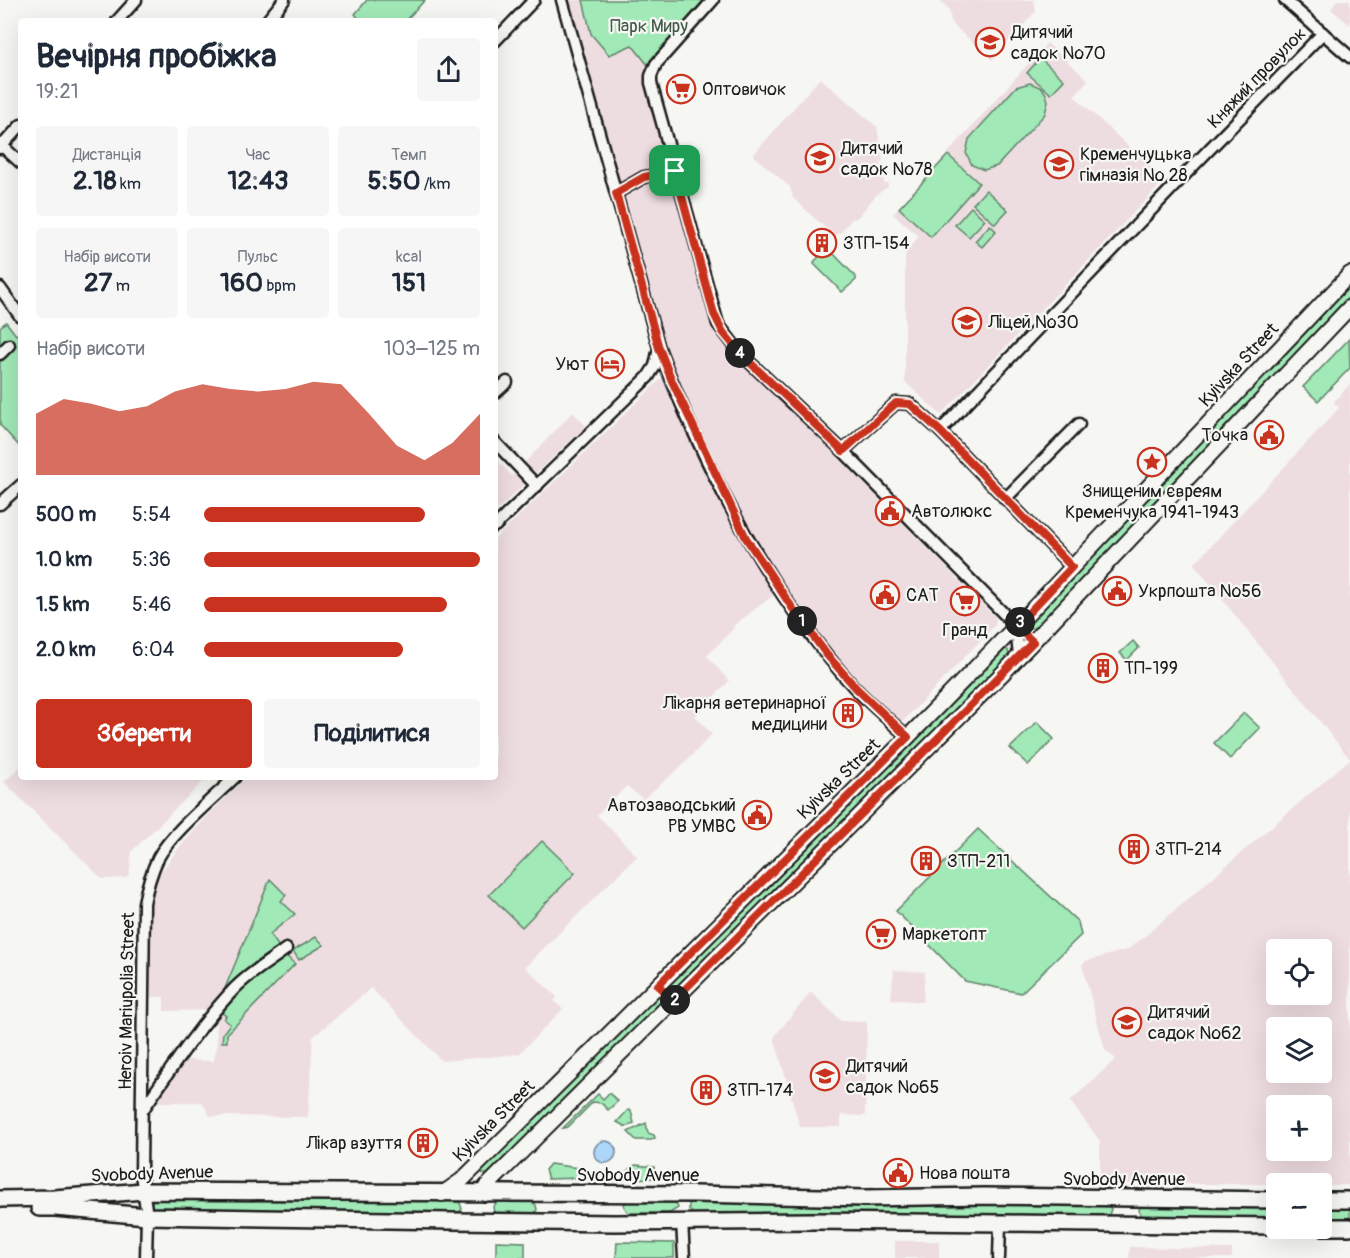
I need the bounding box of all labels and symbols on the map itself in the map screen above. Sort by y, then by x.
park label: Парк Миру [610,15,688,38]
place label: Дитячий садок №70 [1010,21,1106,65]
street label: Княжий провулок [1203,22,1311,134]
school or university icon: Дитячий садок №70 [974,26,1006,58]
supermarket icon: Оптовичок [665,73,697,105]
place label: Оптовичок [702,78,786,101]
place label: Дитячий садок №78 [840,137,933,181]
school or university icon: Дитячий садок №78 [804,142,836,174]
place label: Кременчуцька гімназія № 28 [1080,143,1191,187]
pin [649,145,700,196]
school or university icon: Кременчуцька гімназія № 28 [1043,148,1075,180]
building icon: ЗТП-154 [806,227,838,259]
place label: ЗТП-154 [843,232,910,255]
school or university icon: Ліцей №30 [951,306,983,338]
place label: Ліцей №30 [987,311,1079,334]
street label: Kyivska Street [1194,317,1284,412]
pin: 4 [725,338,755,368]
hotel icon: Уют [594,348,626,380]
place label: Уют [555,353,589,376]
public building icon: Точка [1253,419,1285,451]
place label: Точка [1202,424,1248,447]
place icon: Знищеним євреям Кременчука 1941-1943 [1136,446,1168,478]
place label: Знищеним євреям Кременчука 1941-1943 [1065,480,1239,524]
public building icon: Автолюкс [874,495,906,527]
place label: Автолюкс [911,500,992,523]
public building icon: Укрпошта №56 [1101,575,1133,607]
public building icon: САТ [869,579,901,611]
place label: Укрпошта №56 [1138,580,1262,603]
place label: САТ [906,584,939,607]
supermarket icon: Гранд [949,585,981,617]
pin: 1 [787,606,817,636]
pin: 3 [1005,607,1035,637]
place label: Гранд [942,619,988,642]
building icon: ТП-199 [1087,652,1119,684]
place label: ТП-199 [1124,657,1178,680]
place label: Лікарня ветеринарної медицини [662,692,827,736]
building icon: Лікарня ветеринарної медицини [832,697,864,729]
street label: Kyivska Street [793,733,886,824]
place label: Автозаводський РВ УМВС [607,794,736,838]
public building icon: Автозаводський РВ УМВС [741,799,773,831]
building icon: ЗТП-214 [1118,833,1150,865]
place label: ЗТП-214 [1155,838,1222,861]
building icon: ЗТП-211 [910,845,942,877]
place label: ЗТП-211 [947,850,1010,873]
street label: Heroiv Mariupolia Street [114,911,140,1090]
supermarket icon: Маркетопт [865,918,897,950]
place label: Маркетопт [902,923,987,946]
pin: 2 [660,985,690,1015]
place label: Дитячий садок №62 [1147,1001,1242,1045]
school or university icon: Дитячий садок №62 [1111,1006,1143,1038]
place label: Дитячий садок №65 [845,1055,939,1099]
school or university icon: Дитячий садок №65 [809,1060,841,1092]
building icon: ЗТП-174 [690,1074,722,1106]
street label: Kyivska Street [448,1075,540,1167]
place label: ЗТП-174 [727,1079,794,1102]
building icon: Лікар взуття [407,1127,439,1159]
place label: Лікар взуття [305,1132,402,1155]
public building icon: Нова пошта [882,1157,914,1189]
street label: Svobody Avenue [90,1160,214,1188]
place label: Нова пошта [919,1162,1010,1185]
street label: Svobody Avenue [577,1164,699,1187]
street label: Svobody Avenue [1063,1168,1185,1191]

